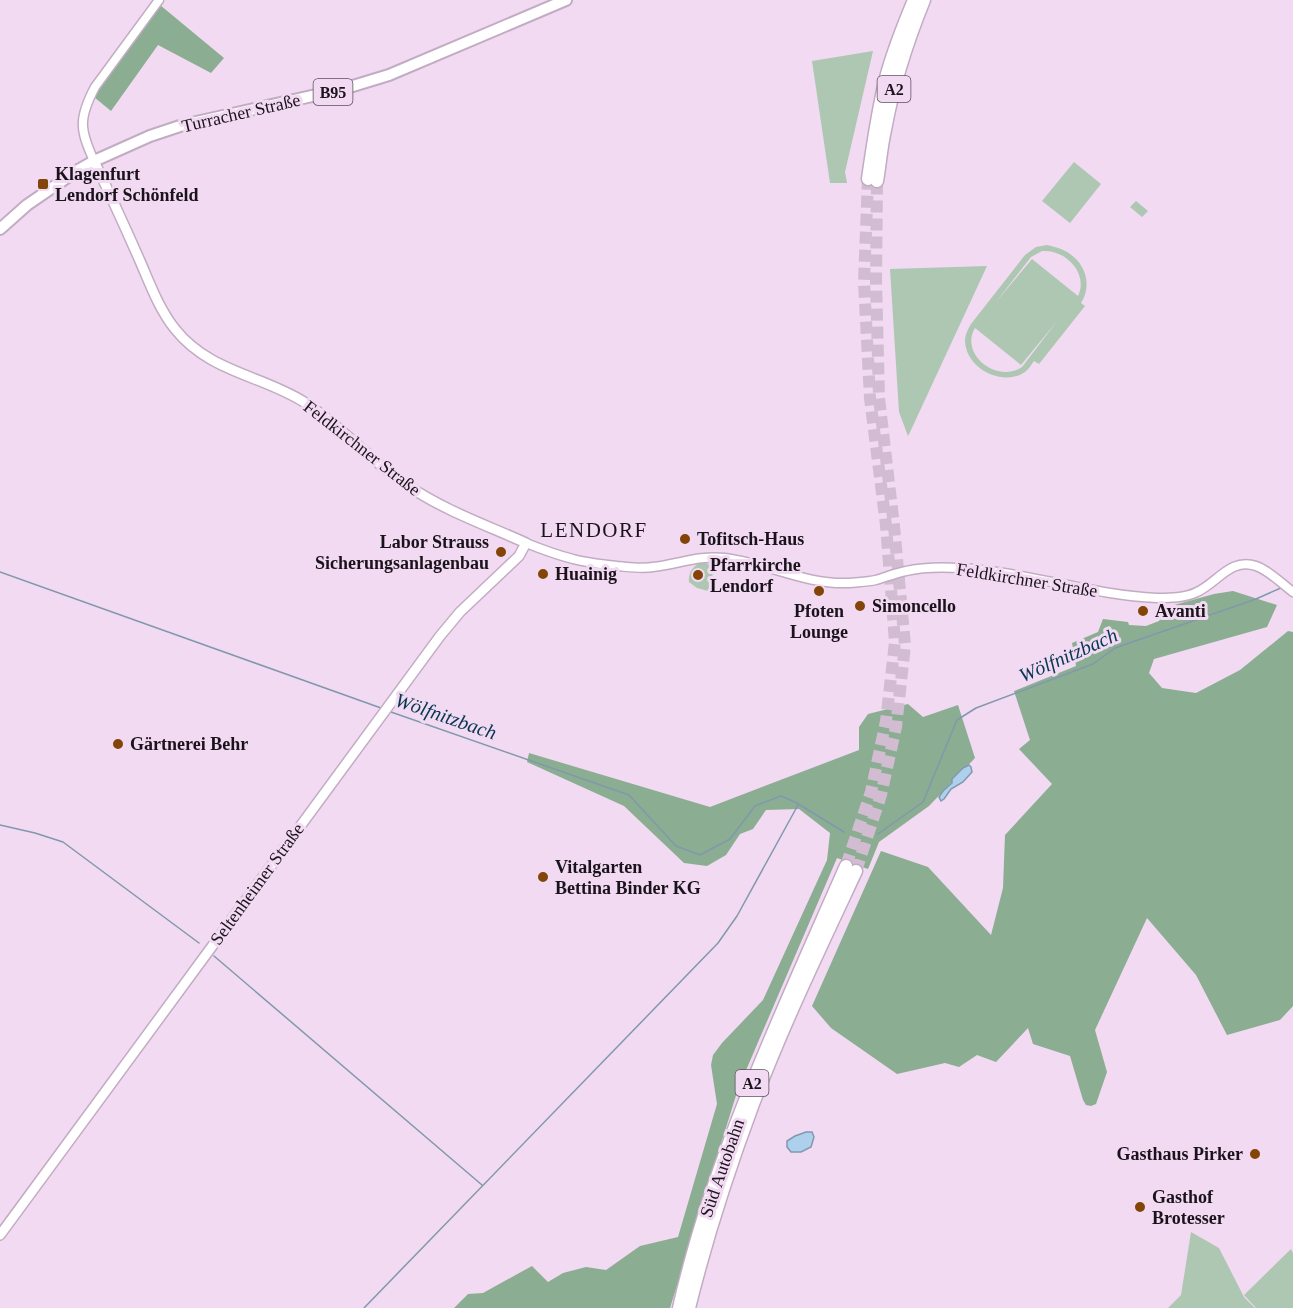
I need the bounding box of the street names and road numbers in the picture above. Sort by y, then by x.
road number: A2 [878,76,910,102]
road number: B95 [314,79,352,105]
street label: Turracher Straße [180,90,302,136]
street label: Feldkirchner Straße [300,396,424,500]
street label: Feldkirchner Straße [955,559,1099,601]
street label: Seltenheimer Straße [206,819,308,949]
road number: A2 [736,1070,768,1096]
street label: Süd Autobahn [696,1116,748,1220]

